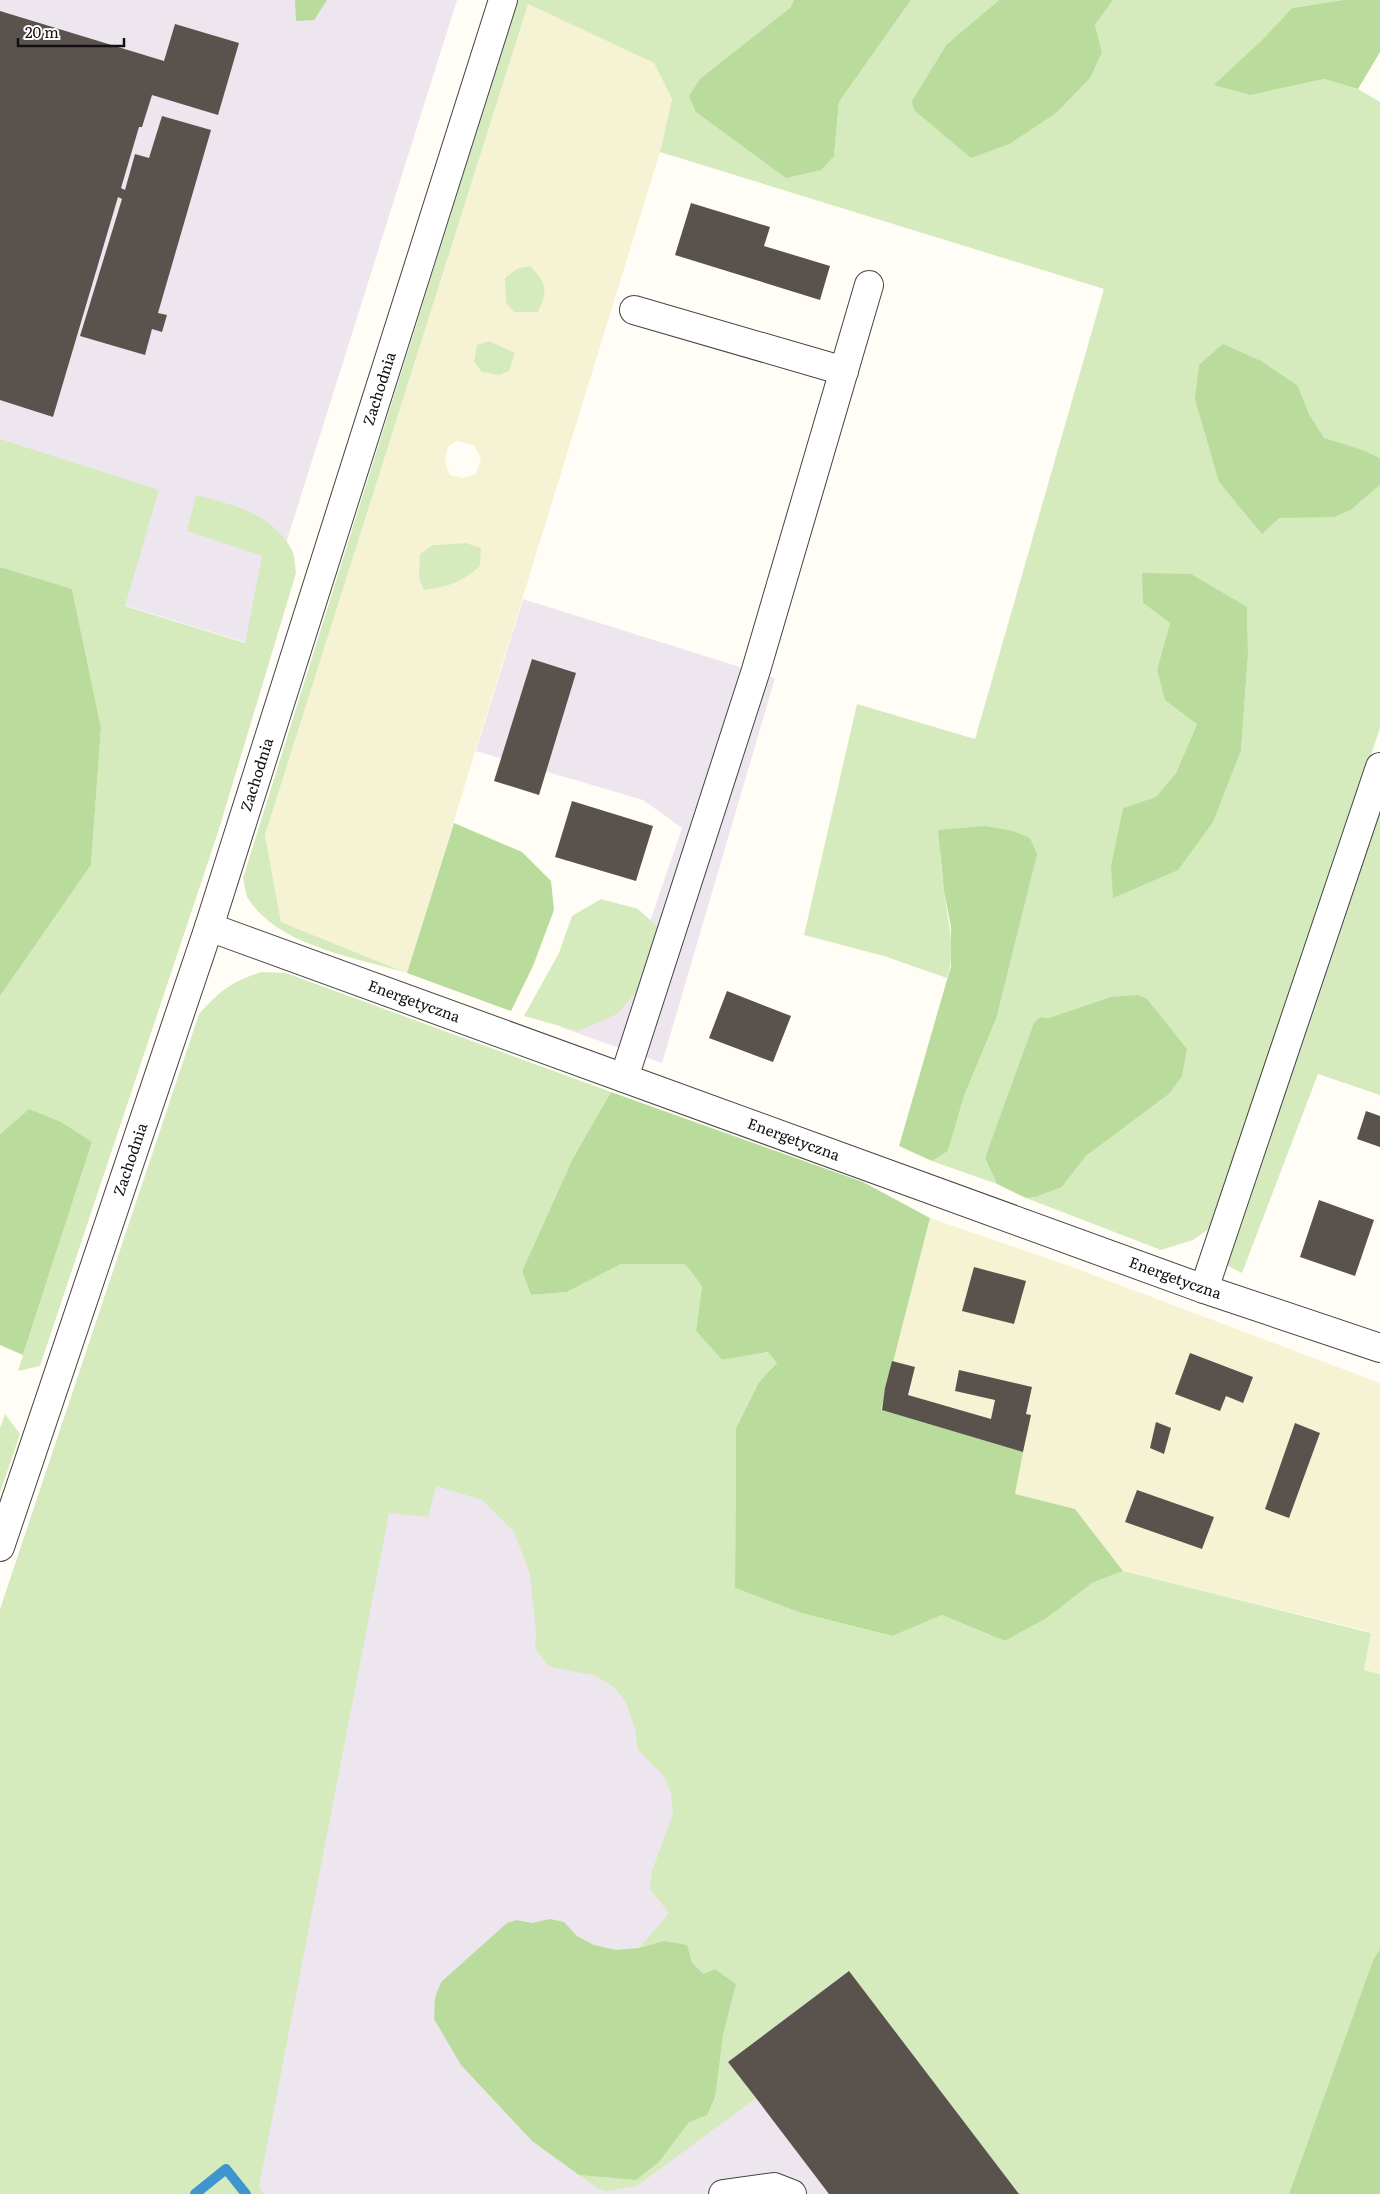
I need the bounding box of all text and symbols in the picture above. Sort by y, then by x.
scale bar [18,15,124,47]
text: 20 m [25,20,59,43]
street label: Zachodnia [356,348,401,428]
street label: Zachodnia [233,734,279,814]
street label: Energetyczna [365,973,465,1028]
street label: Energetyczna [745,1111,844,1166]
street label: Zachodnia [106,1118,153,1199]
street label: Energetyczna [1126,1250,1226,1304]

